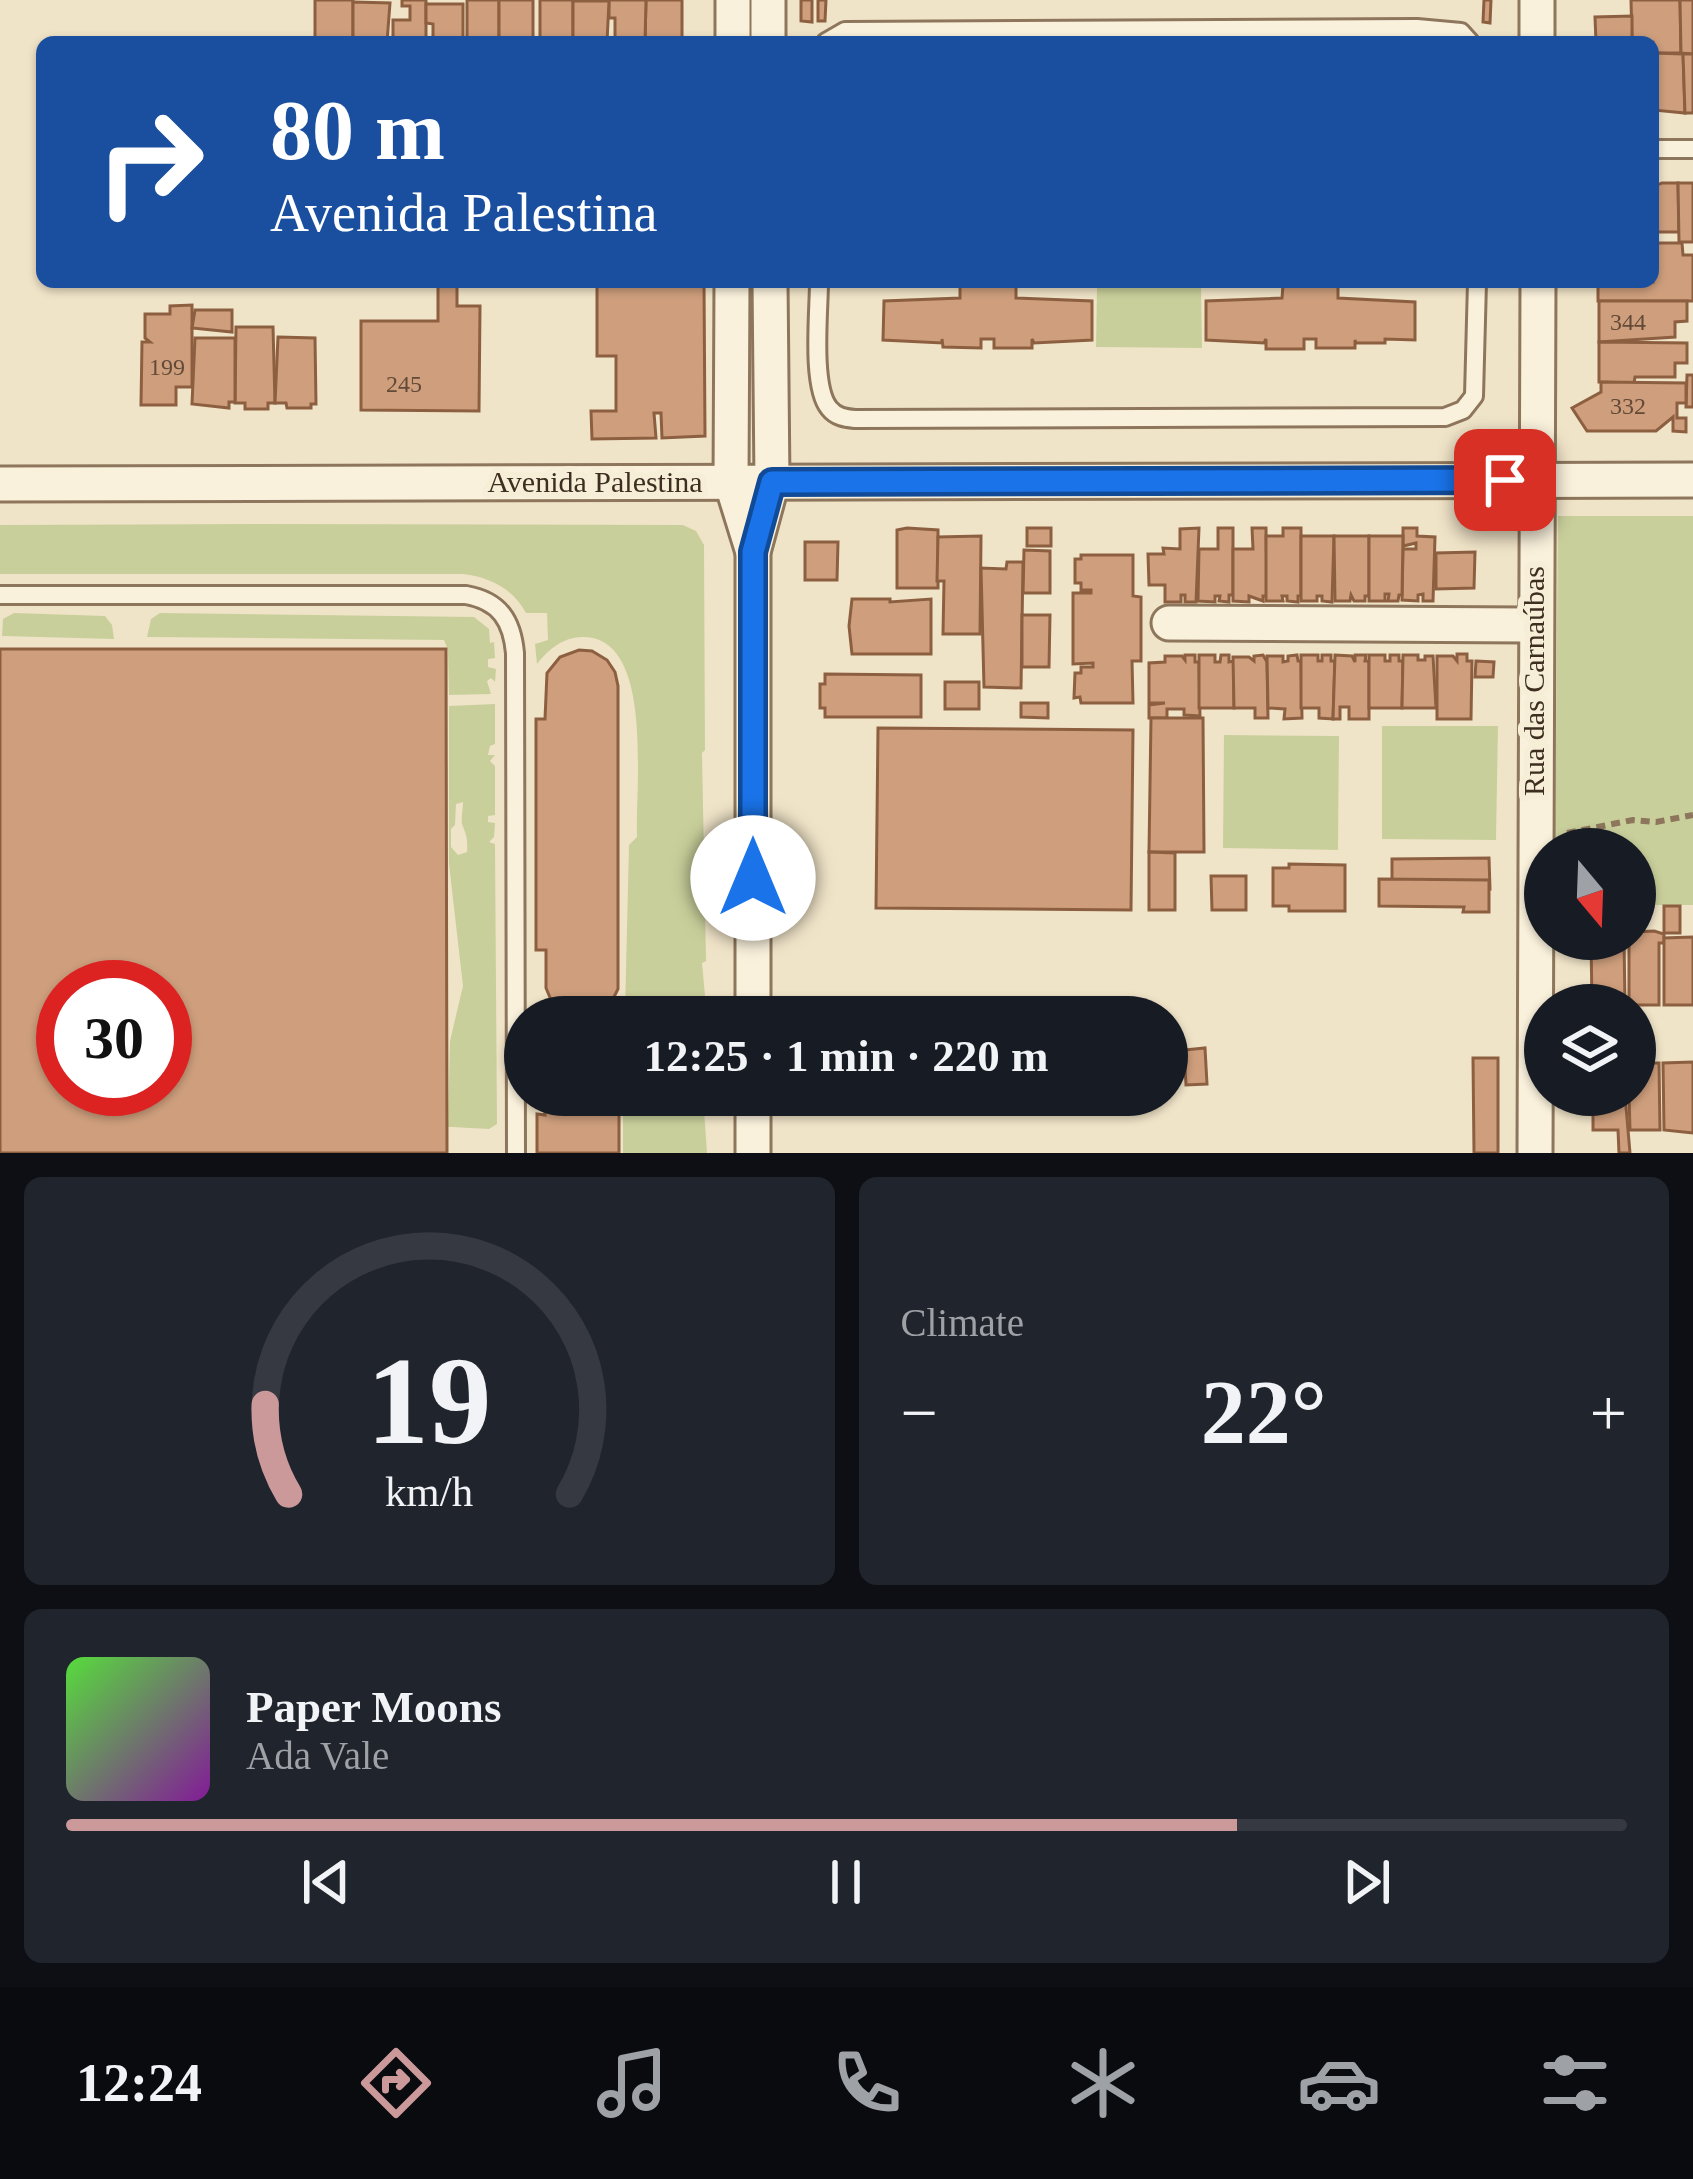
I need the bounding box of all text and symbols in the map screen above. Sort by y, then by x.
icon: right [72,84,228,240]
text: 80 m [270,84,445,177]
text: Avenida Palestina [270,183,657,243]
house number: 344 [1610,309,1646,335]
house number: 199 [149,354,185,380]
house number: 245 [386,371,422,397]
house number: 332 [1610,393,1646,419]
pin [1454,429,1556,531]
icon: arrive [1472,447,1538,513]
street label: Avenida Palestina [487,465,703,498]
street label: Rua das Carnaúbas [1517,566,1550,796]
position arrow [690,815,816,941]
north arrow [1524,828,1656,960]
map controls [1524,828,1656,1116]
speed limit sign: 30 [36,960,192,1116]
button: layers [1524,984,1656,1116]
text: 12:25 · 1 min · 220 m [644,1031,1049,1081]
text: Climate [901,1301,1024,1344]
text: 19 [367,1332,492,1470]
text: 22° [1201,1363,1327,1462]
text: − [901,1376,938,1449]
text: + [1590,1376,1627,1449]
text: km/h [385,1468,473,1515]
text: Paper Moons [246,1682,501,1732]
text: Ada Vale [246,1734,389,1777]
icon: previous [293,1849,359,1915]
icon: pause [813,1849,879,1915]
icon: next [1334,1849,1400,1915]
icon: directions [354,2041,438,2125]
icon: music [590,2041,674,2125]
icon: phone [825,2041,909,2125]
icon: climate [1061,2041,1145,2125]
icon: car [1297,2041,1381,2125]
icon: filters [1533,2041,1617,2125]
text: 12:24 [76,2053,202,2113]

